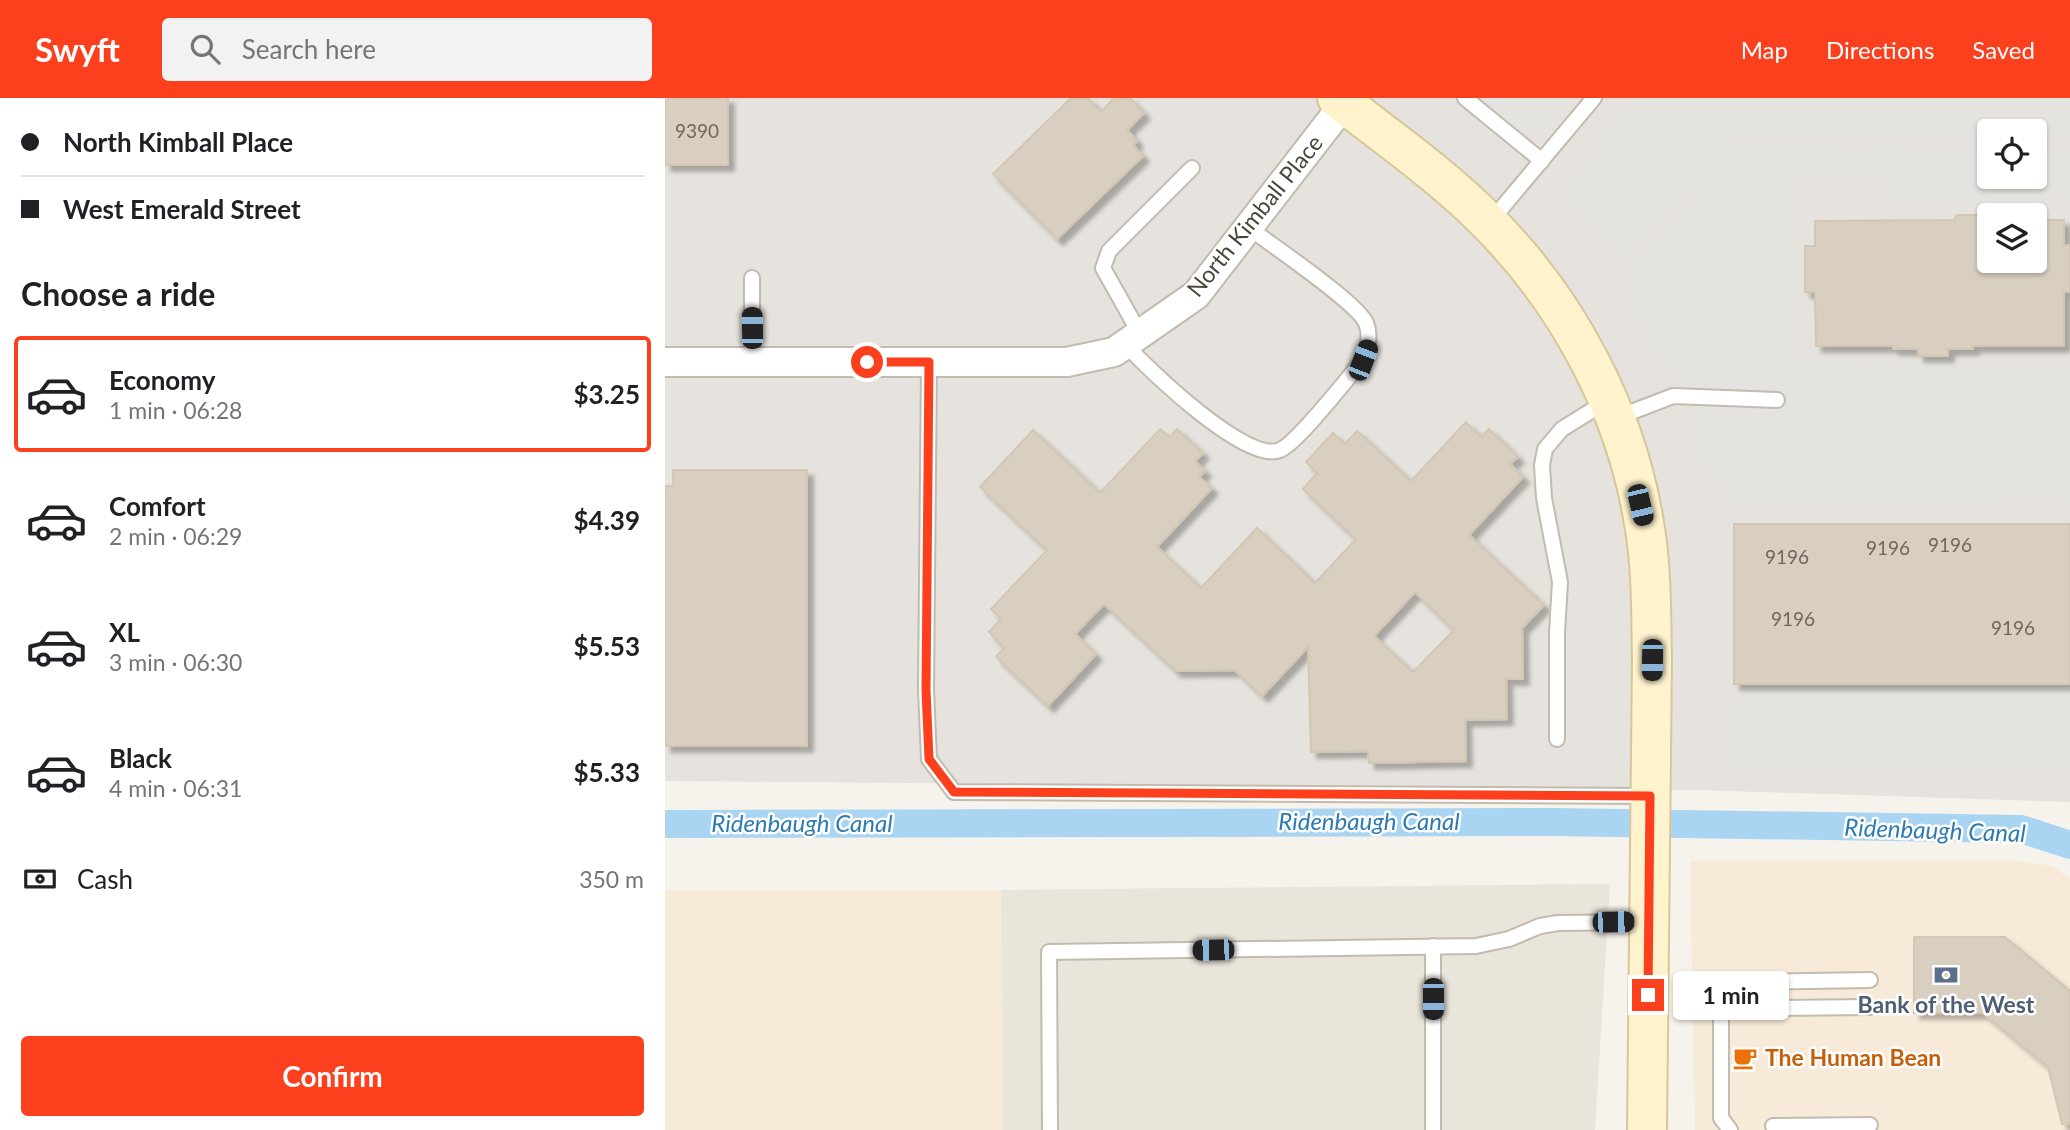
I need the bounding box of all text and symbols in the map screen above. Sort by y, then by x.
search box [162,18,652,81]
text: Swyft [35,29,120,69]
icon: search [186,30,224,68]
text: Search here [242,33,376,65]
text: Map [1741,35,1788,64]
text: Directions [1826,35,1934,64]
text: Saved [1972,35,2035,64]
house number: 9390 [675,119,719,142]
map controls [1977,119,2047,273]
button: locate [1977,119,2047,189]
text: North Kimball Place [63,126,293,158]
street label: North Kimball Place [1180,129,1328,302]
text: West Emerald Street [63,193,301,225]
button: layers [1977,203,2047,273]
text: Choose a ride [21,274,215,313]
car [742,307,763,349]
car [1346,337,1381,383]
route start [851,346,883,378]
icon: car [25,363,88,426]
text: Economy [109,364,215,396]
text: $3.25 [574,378,640,410]
text: 1 min · 06:28 [109,396,242,424]
car [1626,482,1655,528]
icon: car [25,489,88,552]
text: Comfort [109,490,206,522]
text: $4.39 [574,504,640,536]
text: 2 min · 06:29 [109,522,242,550]
house number: 9196 [1928,533,1972,556]
house number: 9196 [1866,536,1910,559]
house number: 9196 [1765,545,1809,568]
house number: 9196 [1771,607,1815,630]
icon: car [25,615,88,678]
text: XL [109,616,140,648]
house number: 9196 [1991,616,2035,639]
text: $5.53 [574,630,640,662]
car [1642,639,1663,681]
text: 3 min · 06:30 [109,648,242,676]
icon: car [25,741,88,804]
text: Black [109,742,172,774]
text: $5.33 [574,756,640,788]
text: 4 min · 06:31 [109,774,242,802]
water label: Ridenbaugh Canal [1278,806,1460,835]
water label: Ridenbaugh Canal [711,808,893,837]
water label: Ridenbaugh Canal [1844,812,2027,847]
icon: cash [21,860,59,898]
text: Cash [77,863,133,895]
text: 350 m [579,865,644,893]
car [1592,911,1635,933]
car [1192,939,1235,961]
bank icon: Bank of the West [1932,961,1960,989]
callout: 1 min [1672,970,1788,1020]
car [1423,978,1444,1020]
route end [1632,979,1664,1011]
text: 1 min [1702,981,1760,1009]
place label: Bank of the West [1858,990,2035,1018]
button: Confirm [21,1036,644,1116]
place label: The Human Bean [1765,1043,1941,1071]
cafe icon: The Human Bean [1731,1044,1759,1072]

